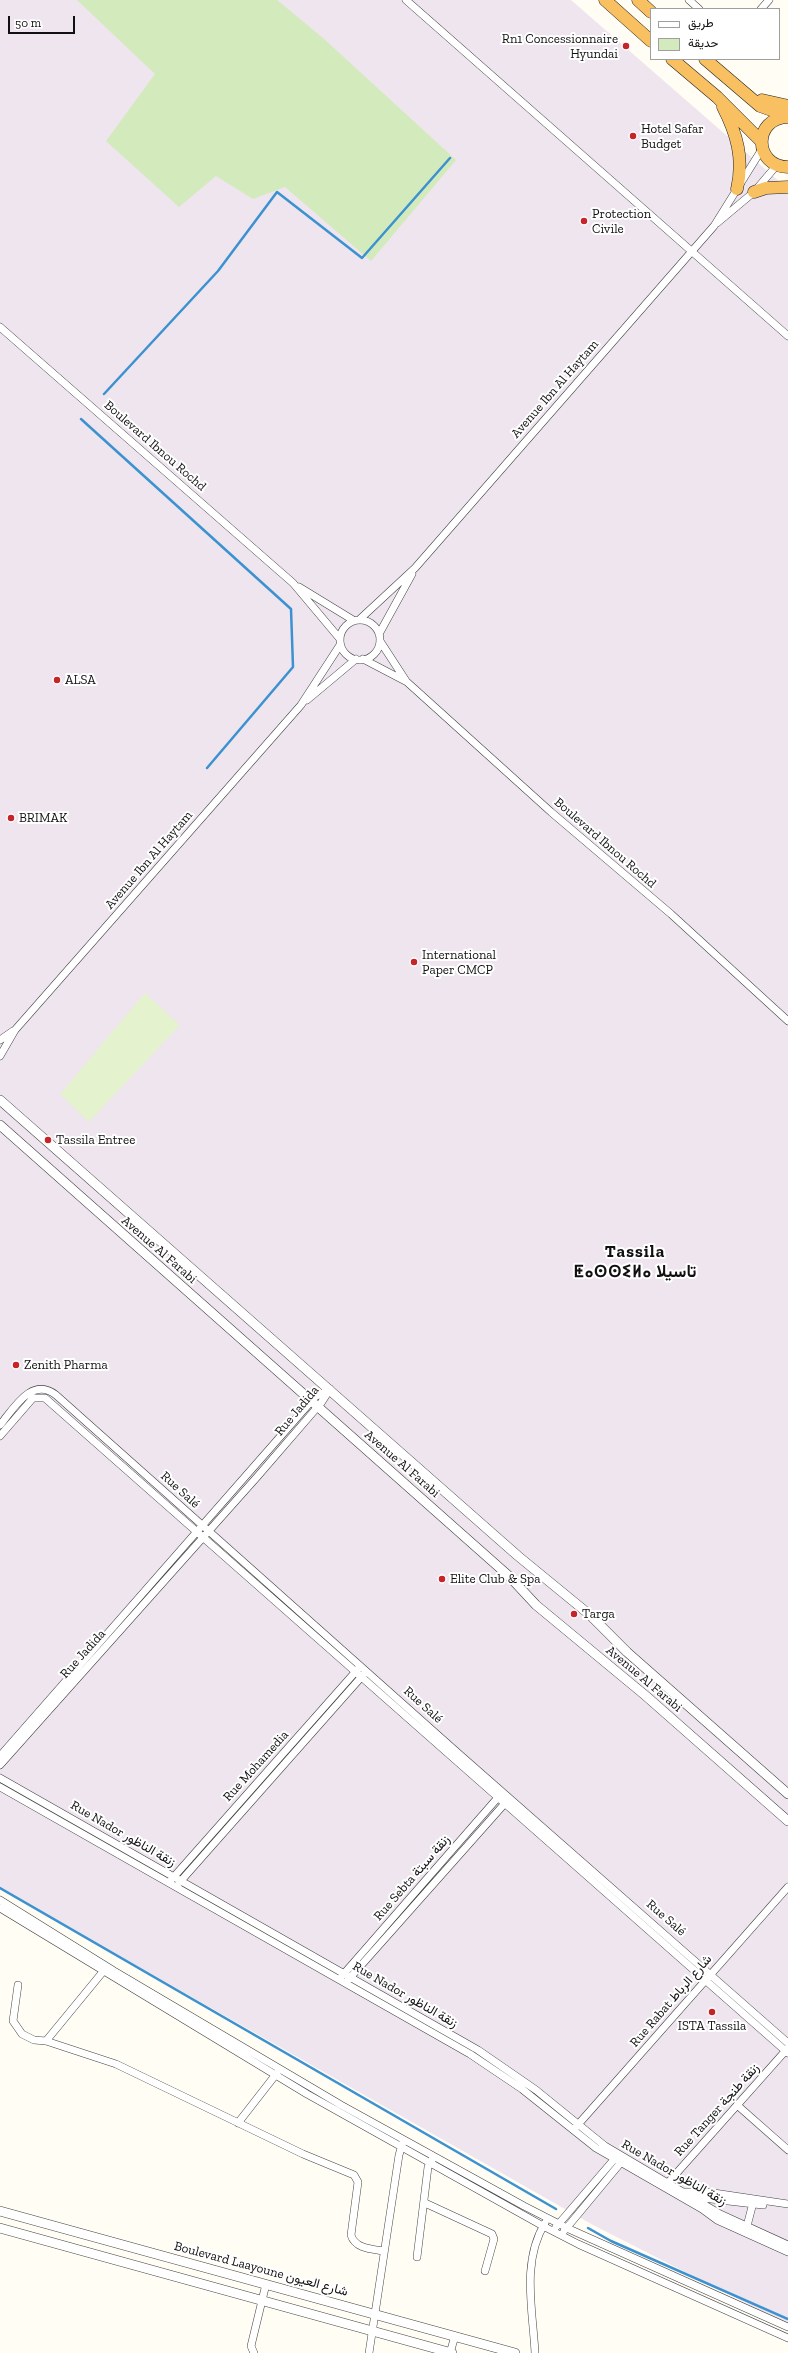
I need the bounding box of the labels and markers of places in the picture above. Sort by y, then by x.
place label: Rn1 Concessionnaire Hyundai [502,31,618,62]
marker: Rn1 Concessionnaire Hyundai [621,41,631,51]
place label: Hotel Safar Budget [641,121,704,152]
marker: Hotel Safar Budget [628,131,638,141]
place label: Protection Civile [592,206,651,237]
marker: Protection Civile [579,216,589,226]
place label: ALSA [65,672,96,688]
marker: ALSA [52,675,62,685]
place label: BRIMAK [19,810,67,826]
marker: BRIMAK [6,813,16,823]
place label: International Paper CMCP [422,947,496,978]
marker: International Paper CMCP [409,957,419,967]
place label: Tassila Entree [56,1132,135,1148]
marker: Tassila Entree [43,1135,53,1145]
place label: Zenith Pharma [24,1357,108,1373]
marker: Zenith Pharma [11,1360,21,1370]
place label: Elite Club & Spa [450,1571,540,1587]
marker: Elite Club & Spa [437,1574,447,1584]
place label: Targa [582,1606,615,1622]
marker: Targa [569,1609,579,1619]
marker: ISTA Tassila [707,2007,717,2017]
place label: ISTA Tassila [678,2018,746,2034]

